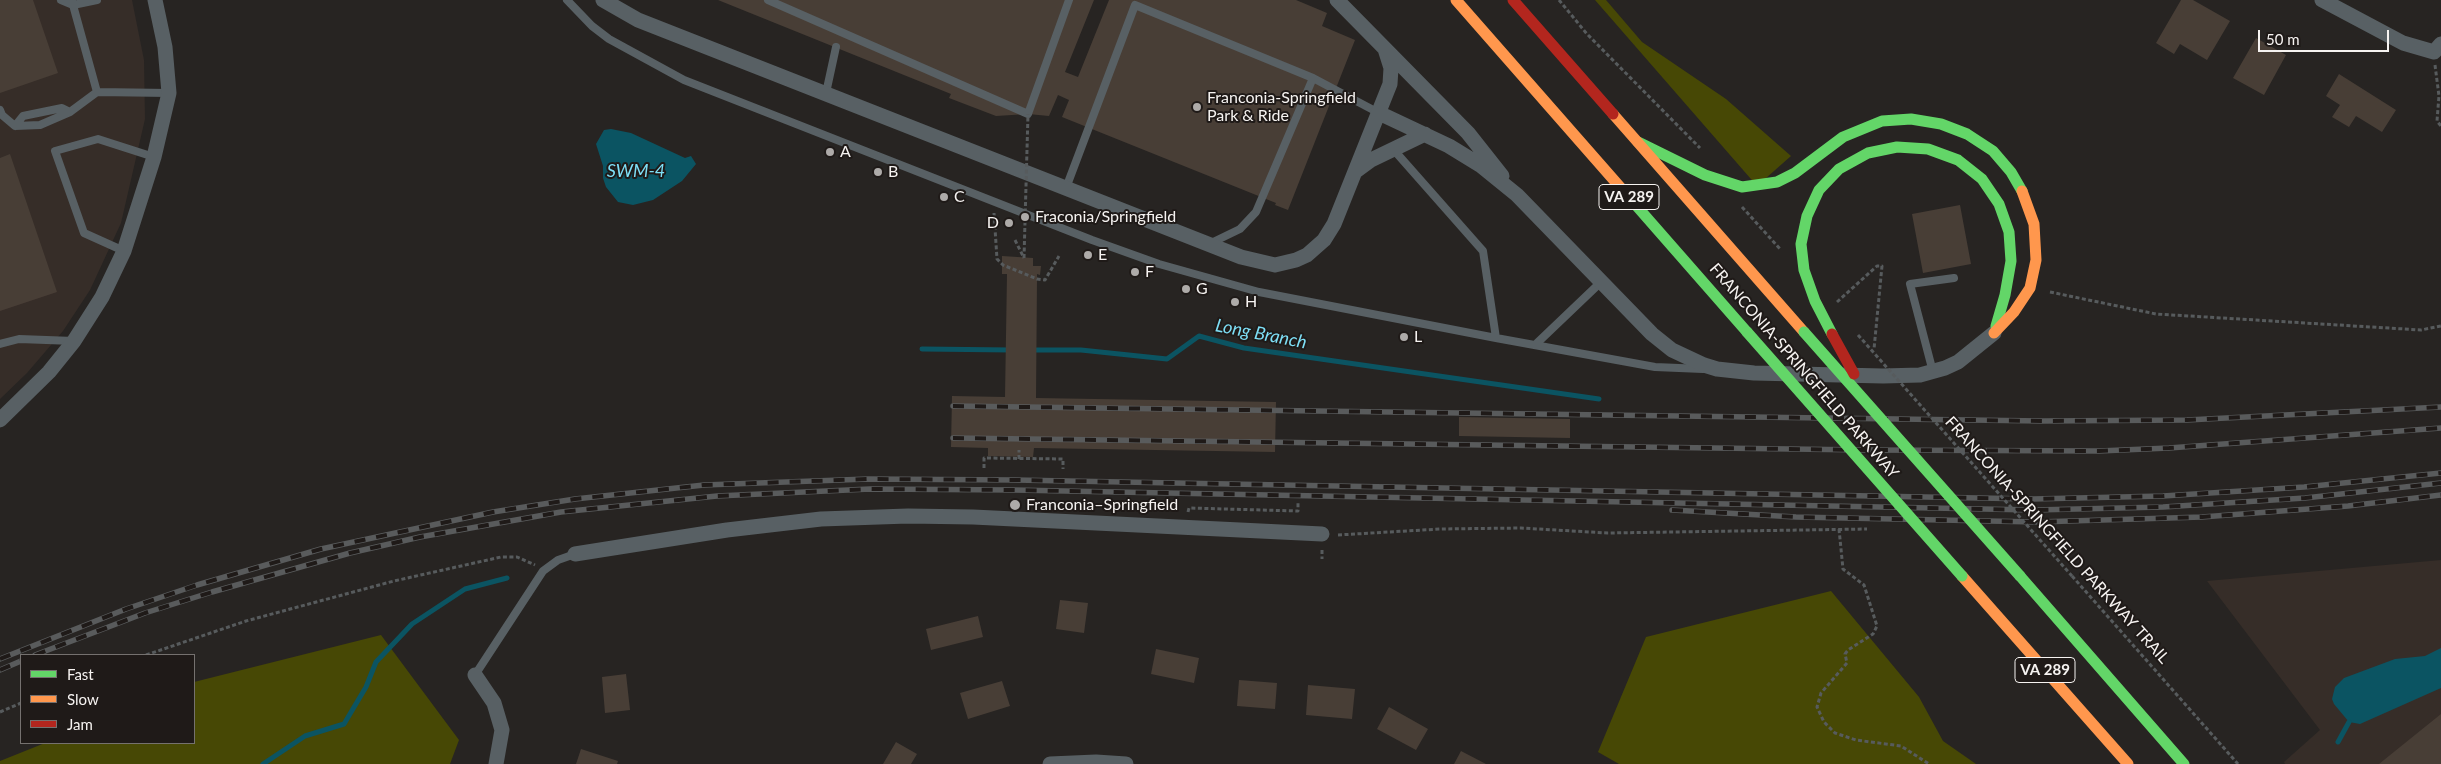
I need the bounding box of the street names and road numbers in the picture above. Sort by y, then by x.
road number: VA 289 [1599,184,1659,210]
street label: FRANCONIA-SPRINGFIELD PARKWAY [1705,260,1903,482]
street label: FRANCONIA-SPRINGFIELD PARKWAY TRAIL [1941,413,2173,667]
road number: VA 289 [2015,658,2075,682]

